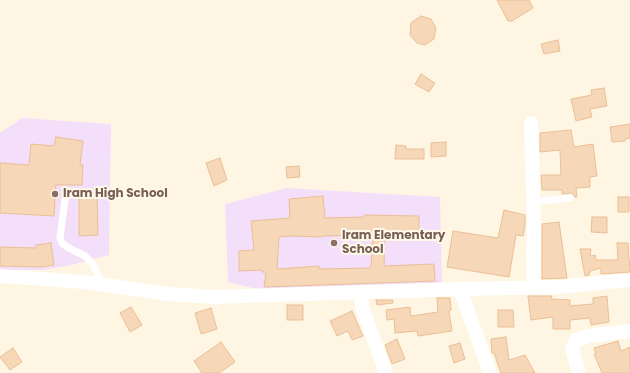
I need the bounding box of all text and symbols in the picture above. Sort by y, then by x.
place label: Iram High School [63,187,168,201]
marker: Iram High School [50,189,60,199]
place label: Iram Elementary School [342,229,445,257]
marker: Iram Elementary School [329,238,339,248]

